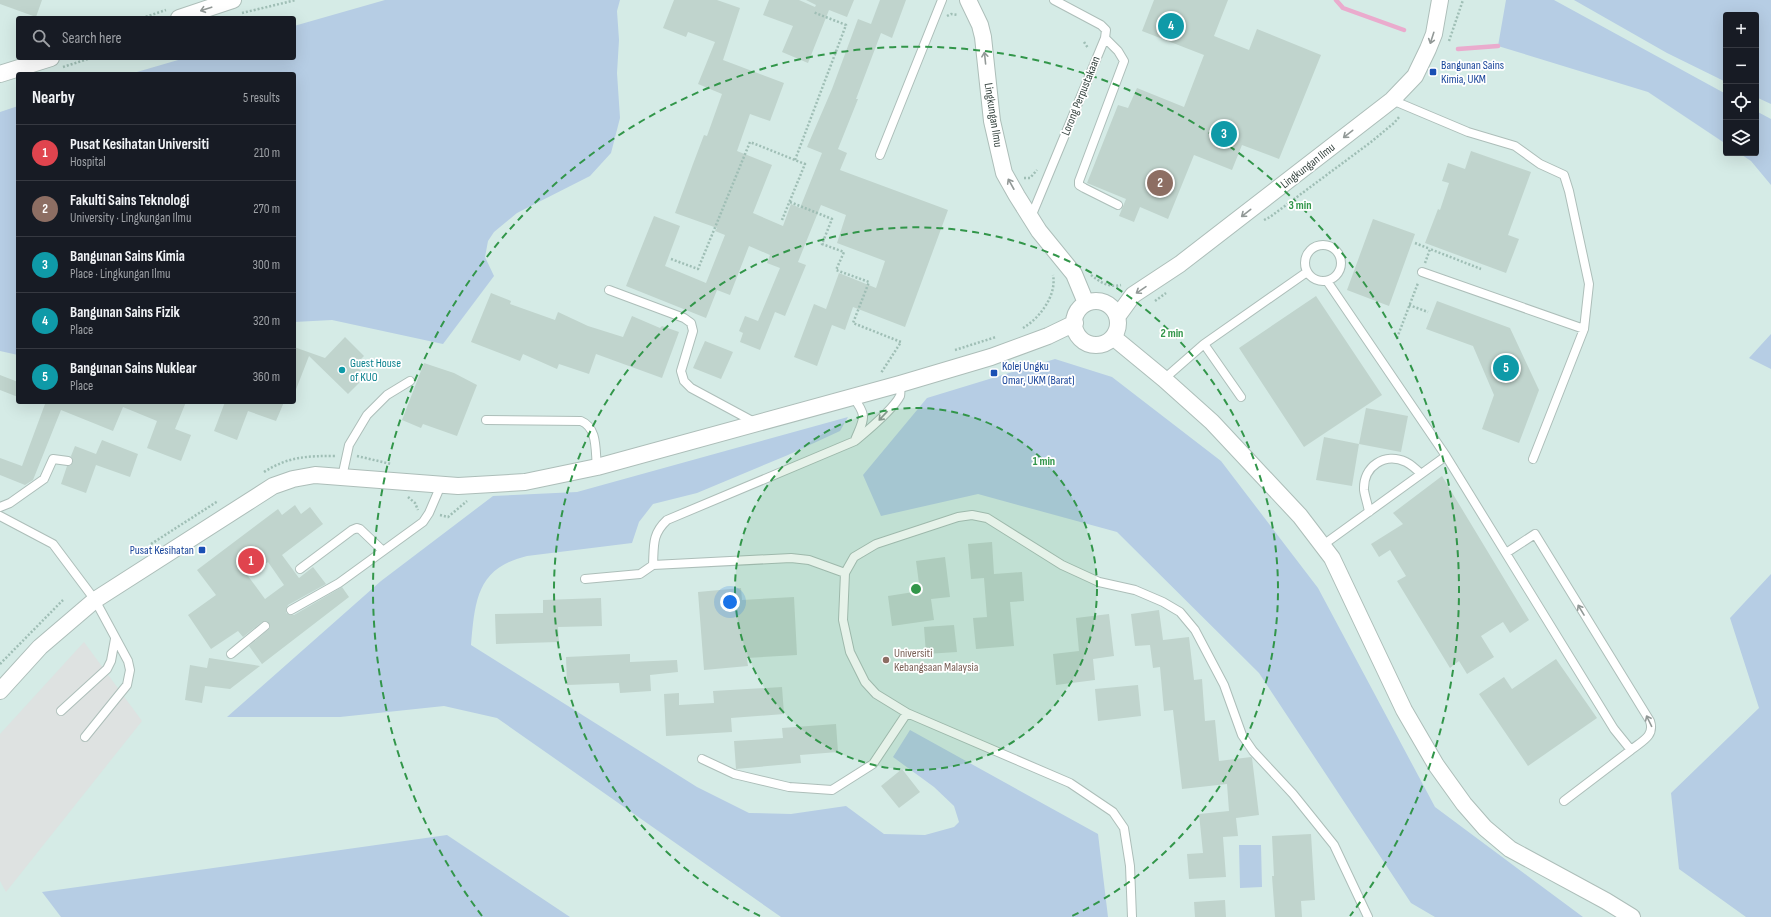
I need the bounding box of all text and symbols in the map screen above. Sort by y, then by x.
one-way arrow [200,6,213,13]
pin: 4 [1158,11,1184,41]
map controls [1723,12,1759,156]
button: + [1723,12,1759,48]
search box [16,16,296,60]
icon: search [30,27,52,49]
text: Search here [62,29,122,48]
one-way arrow [1428,31,1435,44]
button: − [1723,48,1759,84]
one-way arrow [982,52,989,65]
street label: Lorong Perpustakaan [1058,54,1104,138]
place label: Bangunan Sains Kimia, UKM [1441,58,1504,87]
marker: Bangunan Sains Kimia, UKM [1428,67,1438,77]
street label: Lingkungan Ilmu [981,82,1005,148]
button: locate [1723,84,1759,120]
text: Nearby [32,88,75,108]
text: 5 results [243,90,280,106]
pin: 3 [1211,119,1237,149]
button: layers [1723,120,1759,156]
one-way arrow [1343,130,1354,138]
text: Pusat Kesihatan Universiti [70,135,209,154]
street label: Lingkungan Ilmu [1278,140,1338,192]
text: 1 [42,145,48,161]
text: 210 m [254,145,280,161]
text: Hospital [70,154,106,170]
pin: 2 [1147,168,1173,198]
one-way arrow [1006,178,1014,190]
text: Fakulti Sains Teknologi [70,191,189,210]
text: 3 min [1289,198,1311,213]
text: 2 [42,201,48,217]
text: 270 m [253,201,280,217]
one-way arrow [1240,209,1251,218]
text: University · Lingkungan Ilmu [70,210,191,226]
text: Bangunan Sains Kimia [70,247,185,266]
text: 3 [42,257,48,273]
text: 300 m [253,257,280,273]
text: Place · Lingkungan Ilmu [70,266,170,282]
one-way arrow [1135,286,1146,294]
text: Bangunan Sains Fizik [70,303,180,322]
text: 4 [42,313,48,329]
text: 320 m [253,313,280,329]
text: Place [70,322,93,338]
text: 2 min [1161,326,1183,341]
pin: 5 [1493,353,1519,383]
place label: Guest House of KUO [350,356,401,385]
text: Bangunan Sains Nuklear [70,359,197,378]
place label: Kolej Ungku Omar, UKM (Barat) [1002,359,1075,388]
marker: Guest House of KUO [337,365,347,375]
marker: Kolej Ungku Omar, UKM (Barat) [989,368,999,378]
text: 5 [42,369,48,385]
text: 360 m [253,369,280,385]
text: Place [70,378,93,394]
one-way arrow [879,410,888,420]
text: 1 min [1033,454,1055,469]
place label: Pusat Kesihatan [130,543,194,558]
marker: Pusat Kesihatan [197,545,207,555]
pin: 1 [238,546,264,576]
centre of rings [909,582,923,596]
your location [720,592,740,612]
one-way arrow [1577,604,1585,616]
place label: Universiti Kebangsaan Malaysia [894,646,979,675]
marker: Universiti Kebangsaan Malaysia [881,655,891,665]
one-way arrow [1645,715,1652,727]

